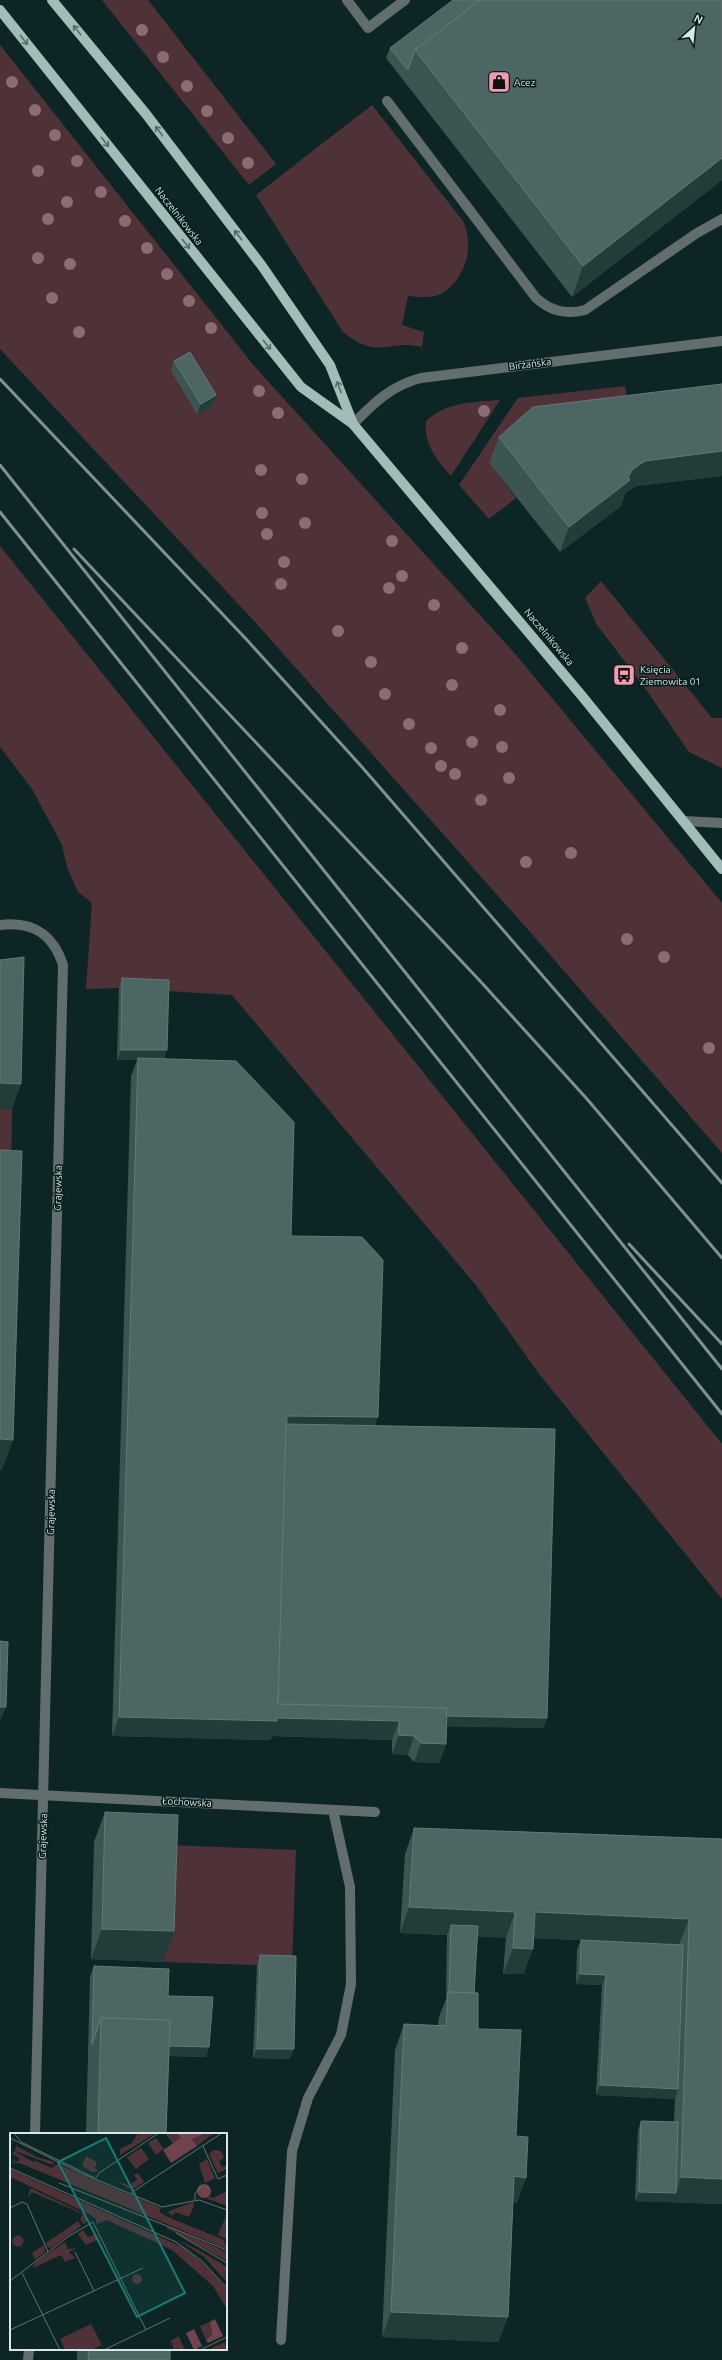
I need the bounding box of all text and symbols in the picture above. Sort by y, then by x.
north arrow [674,8,714,48]
text: N [692,12,705,26]
one-way arrow [73,25,82,36]
one-way arrow [20,35,29,46]
shop icon: Acez [486,69,512,95]
place label: Acez [514,77,536,88]
one-way arrow [155,126,163,137]
one-way arrow [100,137,109,147]
street label: Naczelnikowska [153,185,205,247]
one-way arrow [234,229,242,240]
one-way arrow [181,238,190,249]
one-way arrow [263,340,272,351]
street label: Birżańska [508,356,552,372]
one-way arrow [335,382,343,394]
street label: Naczelnikowska [522,606,576,668]
bus stop icon: Księcia Ziemowita 01 [611,662,637,688]
place label: Księcia Ziemowita 01 [640,664,701,687]
street label: Grajewska [52,1165,64,1211]
street label: Grajewska [45,1489,57,1535]
street label: Łochowska [162,1795,212,1809]
street label: Grajewska [37,1813,49,1859]
inset map [10,2133,227,2350]

